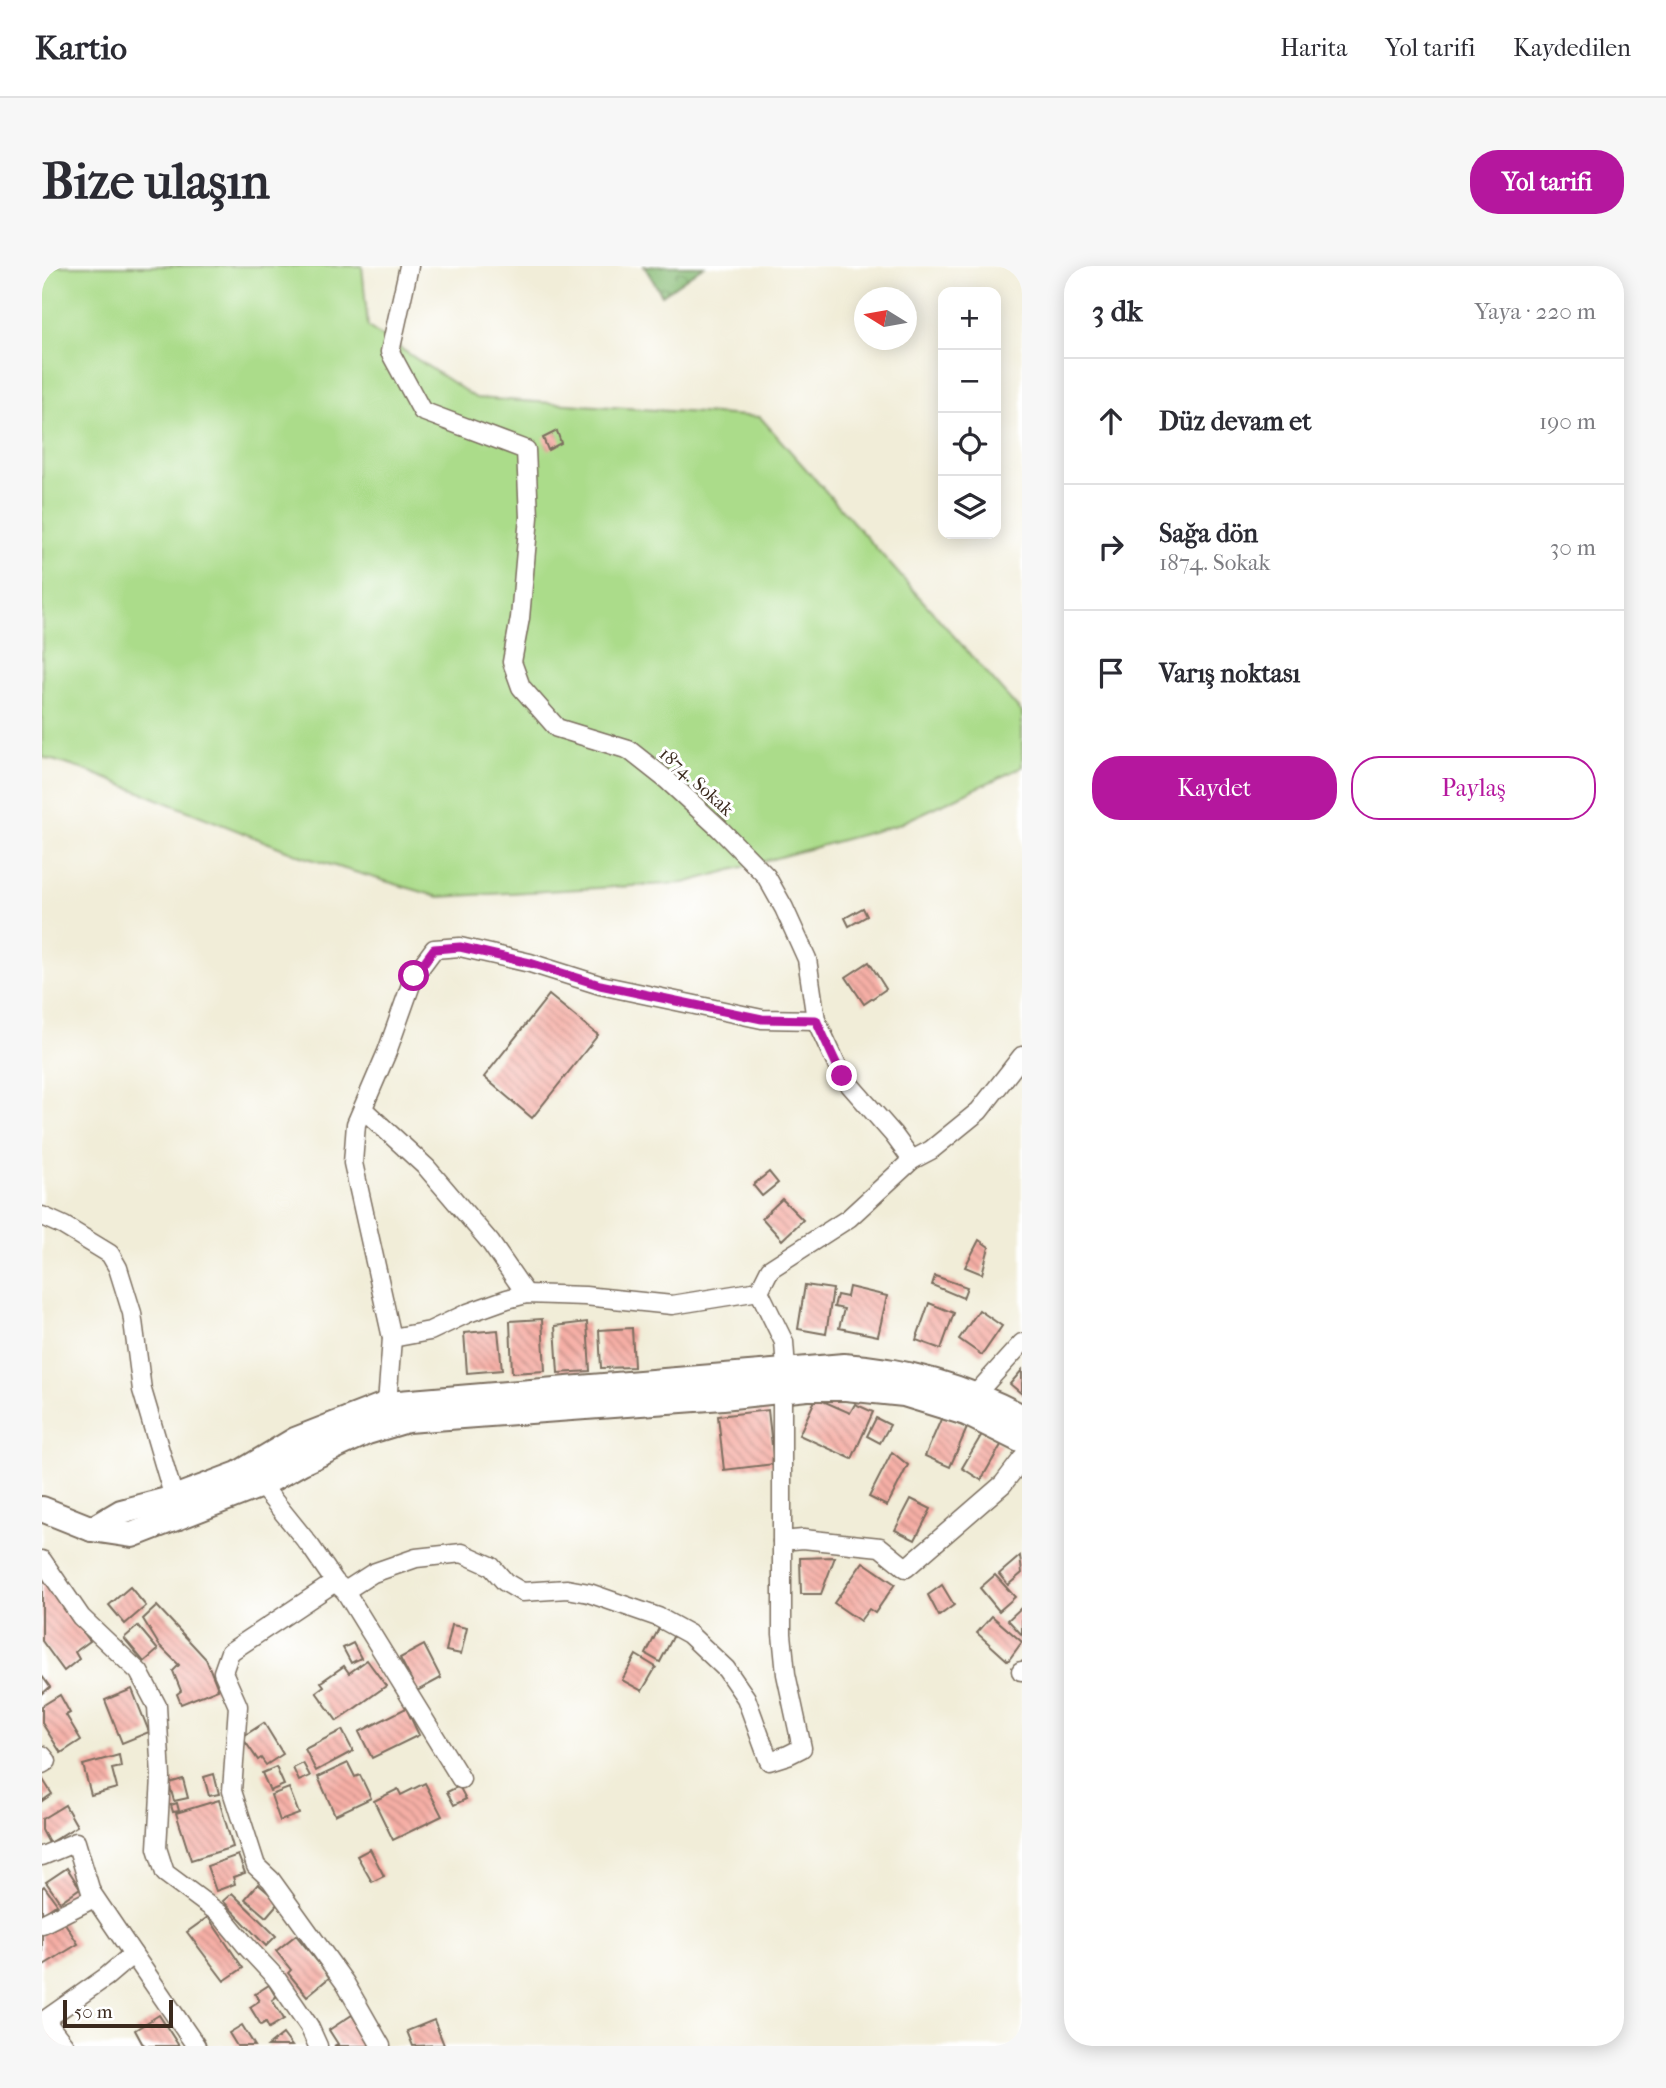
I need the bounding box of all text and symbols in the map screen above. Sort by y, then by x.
text: Kartio [35,29,127,68]
text: Harita [1280,34,1347,62]
text: Yol tarifi [1385,34,1475,62]
text: Kaydedilen [1513,34,1631,62]
button: Yol tarifi [1470,150,1624,214]
text: Bize ulaşın [42,153,270,211]
north arrow [854,287,917,350]
map controls [938,287,1001,539]
button: + [938,287,1001,350]
text: 3 dk [1092,294,1143,329]
text: Yaya · 220 m [1474,298,1596,325]
button: − [938,350,1001,413]
icon: ahead [1092,402,1130,440]
text: Düz devam et [1159,406,1312,437]
text: 190 m [1539,408,1596,435]
button: locate [938,413,1001,476]
button: layers [938,476,1001,539]
text: Sağa dön [1159,518,1258,549]
icon: right [1092,528,1130,566]
text: 30 m [1550,534,1596,561]
text: 1874. Sokak [1159,549,1270,576]
icon: arrive [1092,654,1130,692]
text: Varış noktası [1159,658,1300,689]
street label: 1874. Sokak [655,743,738,821]
button: Kaydet [1092,756,1337,820]
button: Paylaş [1351,756,1596,820]
route start [398,960,429,991]
route end [826,1060,857,1091]
scale bar [63,1997,173,2029]
text: 50 m [74,2001,113,2023]

